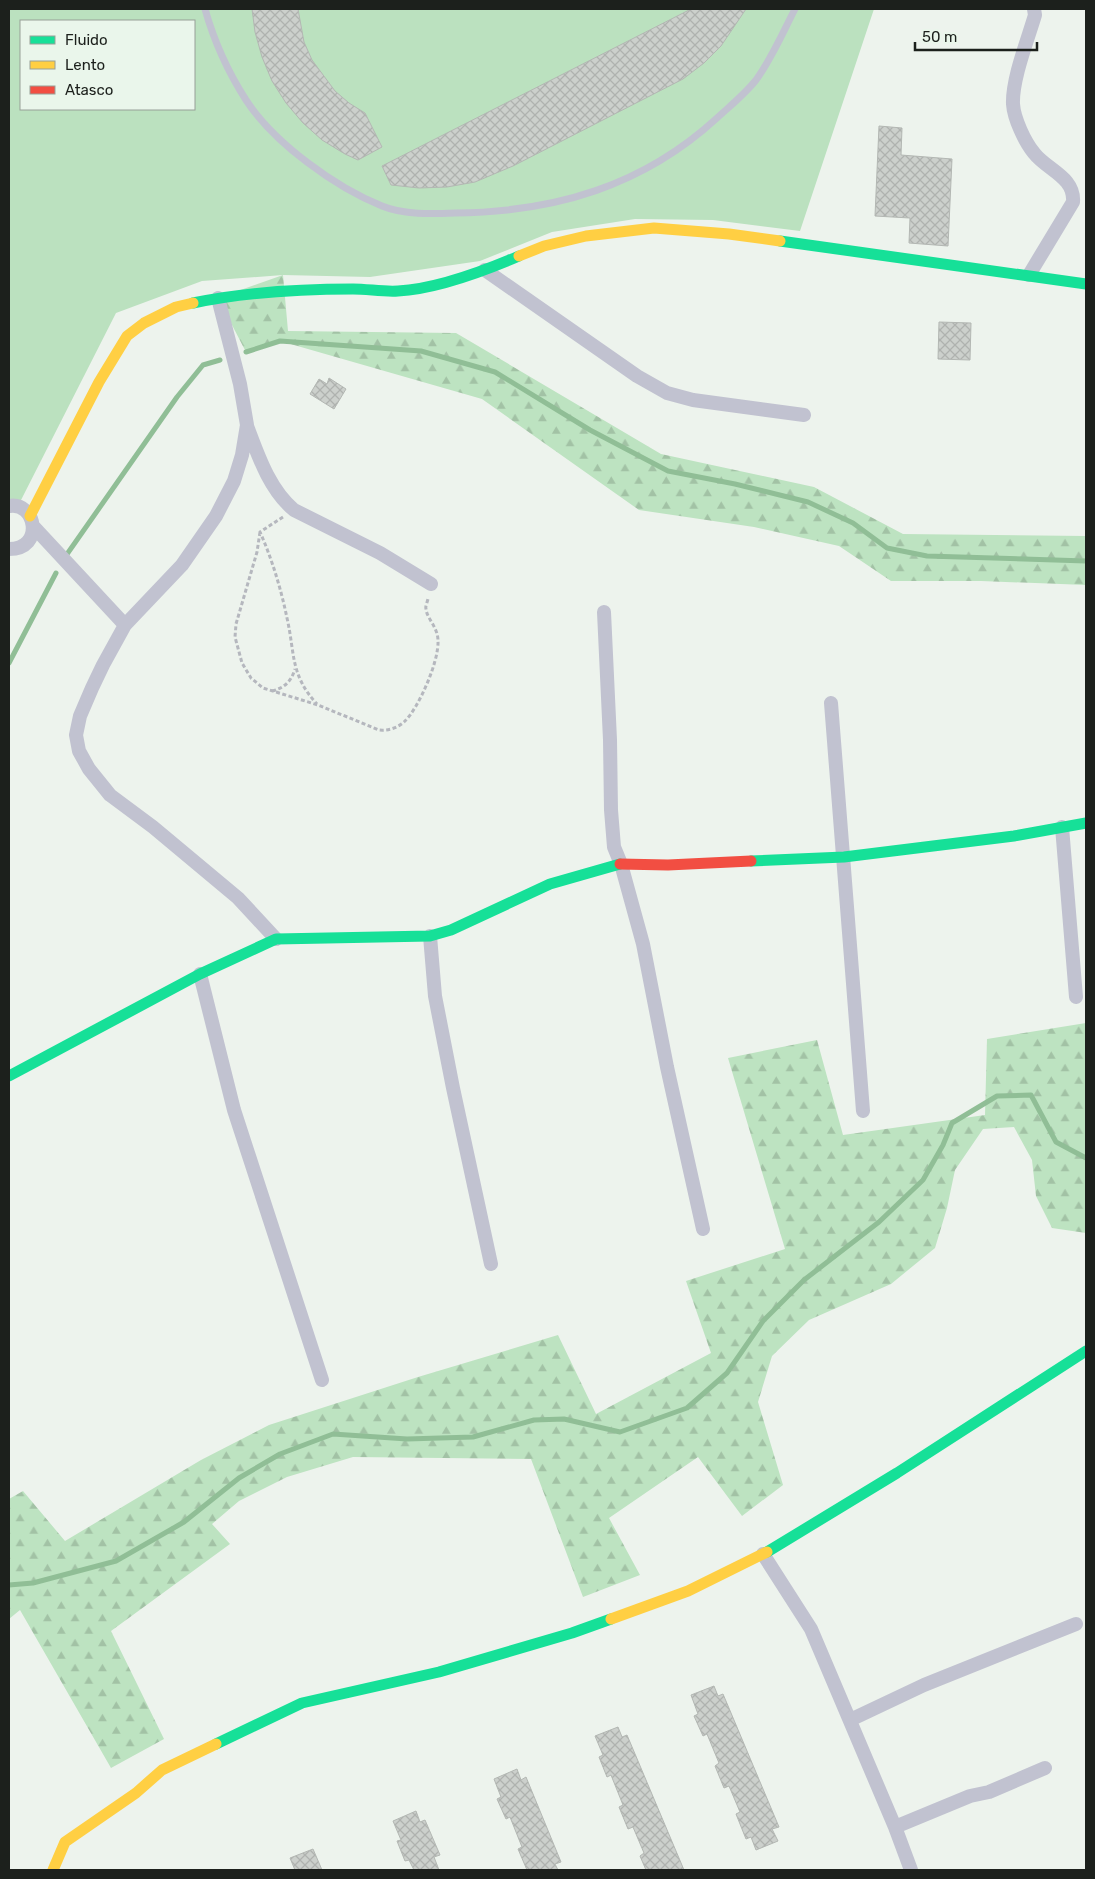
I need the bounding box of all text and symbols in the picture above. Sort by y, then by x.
legend [20,20,195,110]
scale bar [915,20,1038,52]
text: 50 m [922,28,957,46]
text: Fluido [65,31,108,49]
text: Lento [65,56,105,74]
text: Atasco [65,81,113,99]

